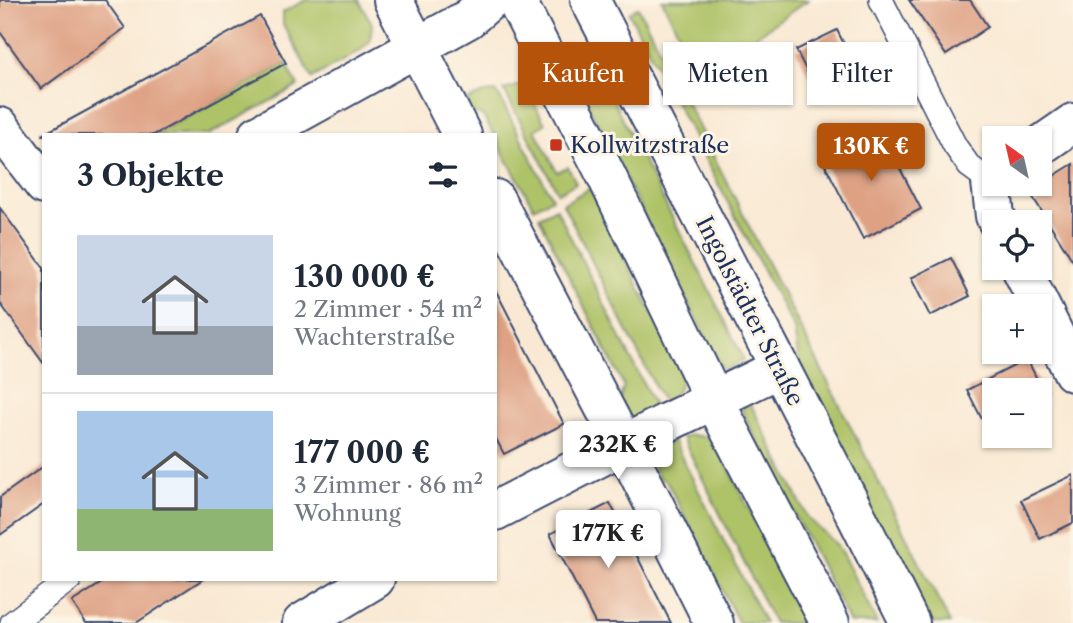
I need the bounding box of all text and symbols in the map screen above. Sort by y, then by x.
chip: Kaufen [518,42,649,105]
chip: Mieten [663,42,793,105]
chip: Filter [807,42,917,105]
pin: 130K € [814,124,928,183]
north arrow [982,126,1052,196]
map controls [982,126,1052,448]
place label: Kollwitzstraße [570,131,729,159]
text: 130K € [833,132,909,160]
marker: Kollwitzstraße [548,137,564,153]
icon: filters [424,156,462,194]
text: 3 Objekte [77,157,224,194]
button: locate [982,210,1052,280]
street label: Ingolstädter Straße [690,212,810,410]
text: 130 000 € [294,258,435,295]
icon: home [133,263,217,347]
button: + [982,294,1052,364]
text: 2 Zimmer · 54 m² [294,295,482,323]
text: Wachterstraße [294,323,455,351]
button: − [982,378,1052,448]
pin: 232K € [561,421,675,481]
text: 232K € [579,430,657,458]
text: 177 000 € [294,434,430,471]
icon: home [133,439,217,523]
text: 3 Zimmer · 86 m² [294,471,483,499]
text: Wohnung [294,499,401,527]
pin: 177K € [551,510,665,570]
text: 177K € [572,519,644,547]

